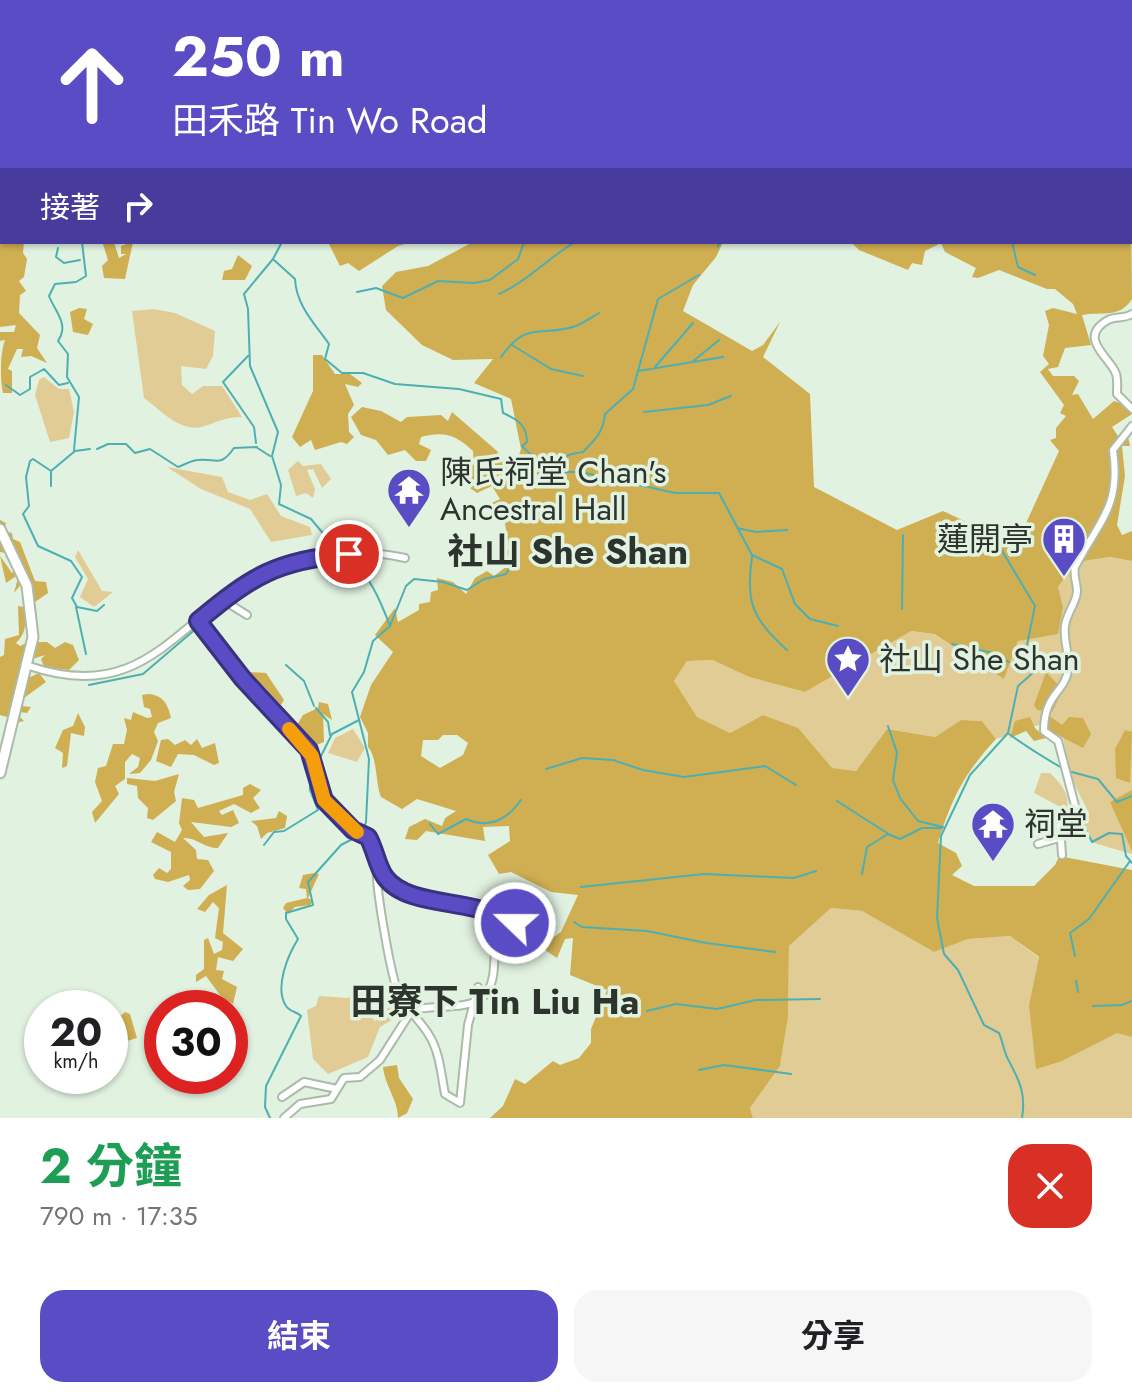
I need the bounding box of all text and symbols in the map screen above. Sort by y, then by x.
text: 250 m [172,16,345,97]
icon: ahead [40,32,144,136]
text: 田禾路 Tin Wo Road [172,94,487,146]
icon: right [116,184,160,228]
text: 接著 [40,186,100,229]
place label: 陳氏祠堂 Chan's Ancestral Hall [440,449,666,532]
temple icon: 陳氏祠堂 Chan's Ancestral Hall [385,466,433,529]
building icon: 蓮開亭 [1040,515,1088,578]
place label: 蓮開亭 [937,516,1033,562]
pin [315,520,383,588]
district label: 社山 She Shan [448,525,688,577]
icon: arrive [327,532,371,576]
place icon: 社山 She Shan [824,635,872,698]
place label: 社山 She Shan [879,636,1080,682]
temple icon: 祠堂 [969,800,1017,863]
place label: 祠堂 [1024,801,1088,847]
position arrow [473,881,557,965]
district label: 田寮下 Tin Liu Ha [351,975,639,1027]
speed limit sign: 30 [144,990,248,1094]
text: 20 [50,1003,102,1061]
text: km/h [53,1047,99,1076]
text: 2 分鐘 [40,1132,182,1201]
button: close [1008,1144,1092,1228]
text: 790 m · 17:35 [40,1197,198,1235]
button: 結束 [40,1290,558,1382]
button: 分享 [574,1290,1092,1382]

